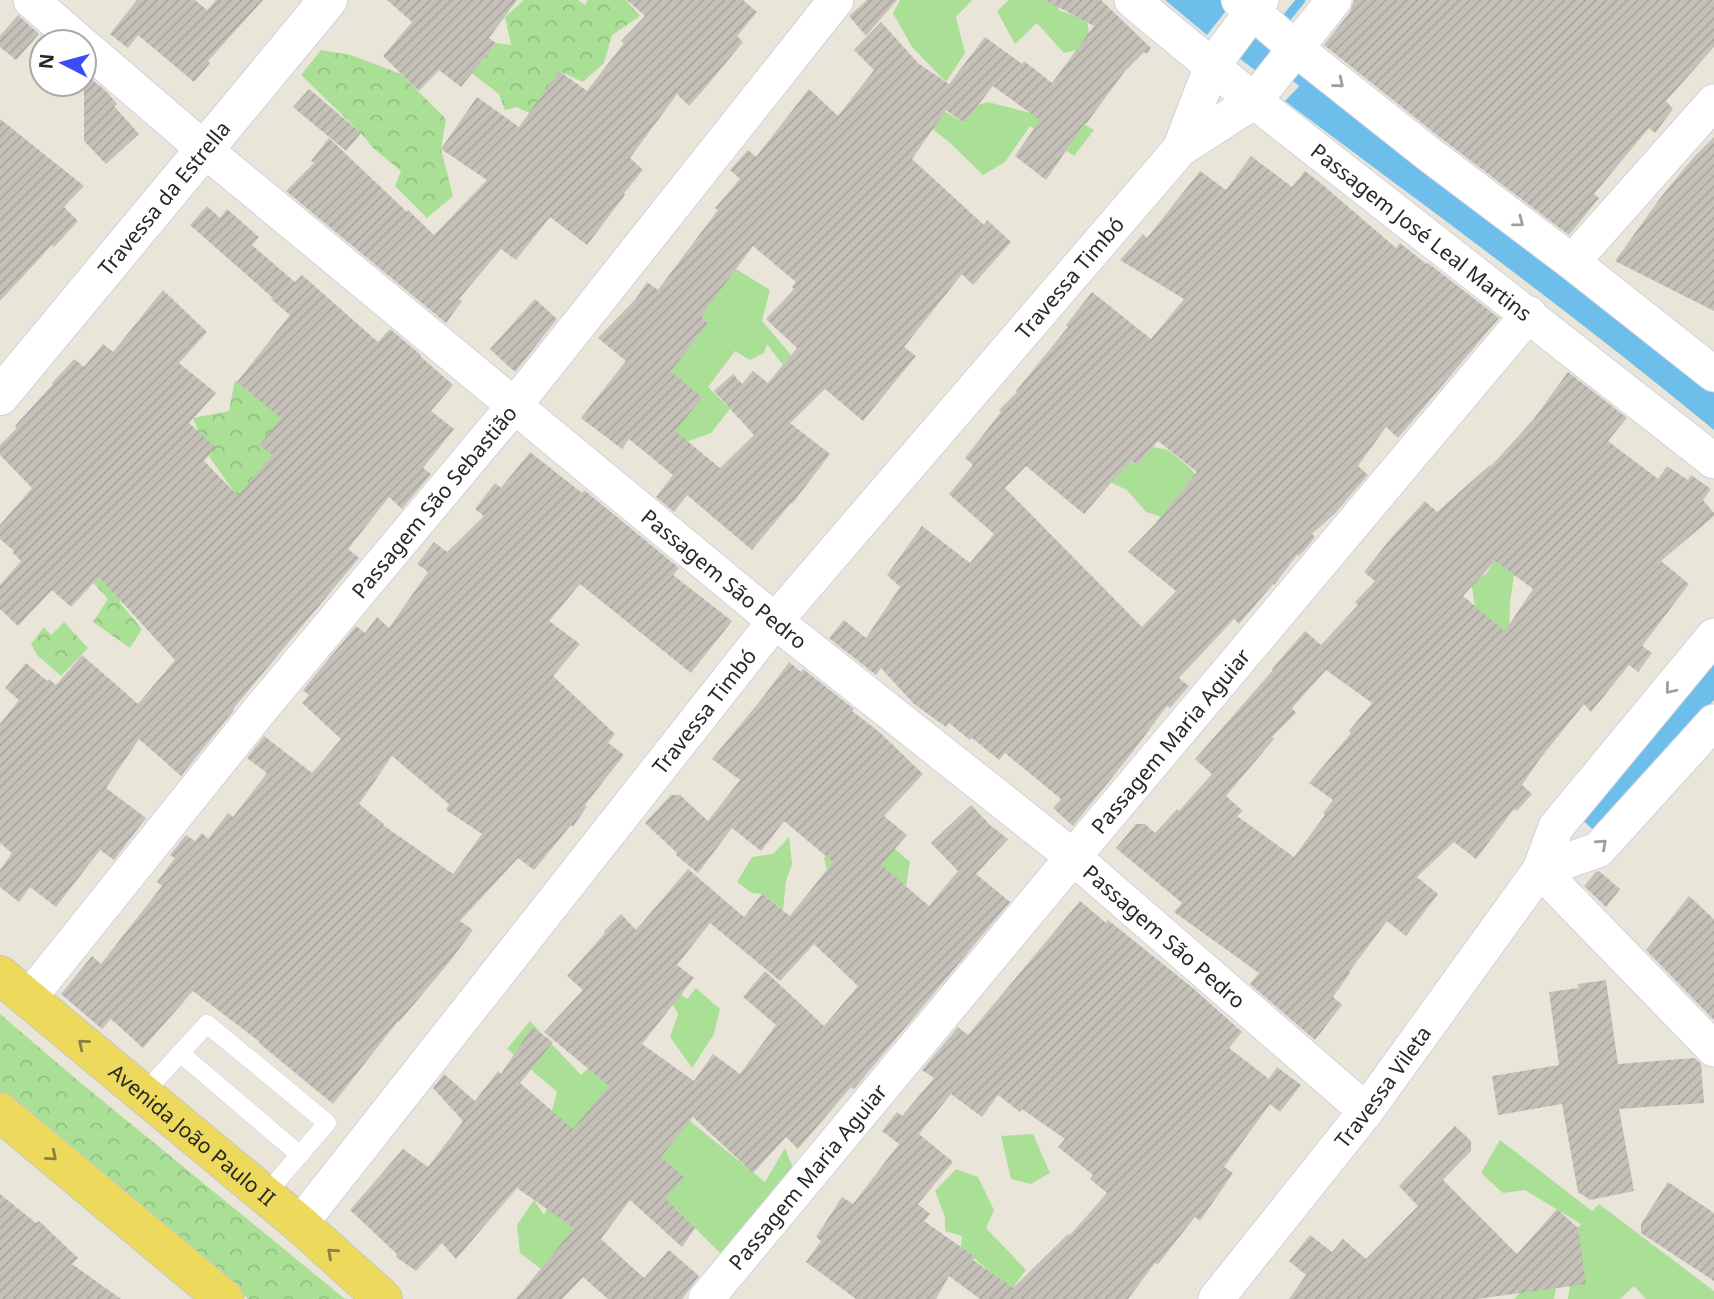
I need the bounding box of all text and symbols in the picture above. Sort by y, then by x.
north arrow [28,28,98,98]
text: N [32,52,60,70]
one-way arrow [1332,74,1344,87]
street label: Travessa da Estrella [92,115,236,281]
street label: Passagem José Leal Martins [1305,137,1538,327]
street label: Travessa Timbó [1009,211,1130,345]
one-way arrow [1511,214,1524,227]
street label: Passagem São Sebastião [345,399,523,604]
street label: Passagem São Pedro [636,502,813,655]
street label: Travessa Timbó [646,642,762,780]
street label: Passagem Maria Aguiar [1085,642,1257,839]
one-way arrow [1666,681,1679,693]
one-way arrow [1594,840,1607,852]
street label: Passagem São Pedro [1077,858,1251,1014]
street label: Travessa Vileta [1328,1020,1437,1153]
one-way arrow [79,1040,92,1052]
street label: Avenida João Paulo II [103,1057,281,1212]
street label: Passagem Maria Aguiar [722,1078,893,1276]
one-way arrow [44,1148,57,1160]
one-way arrow [328,1249,341,1262]

